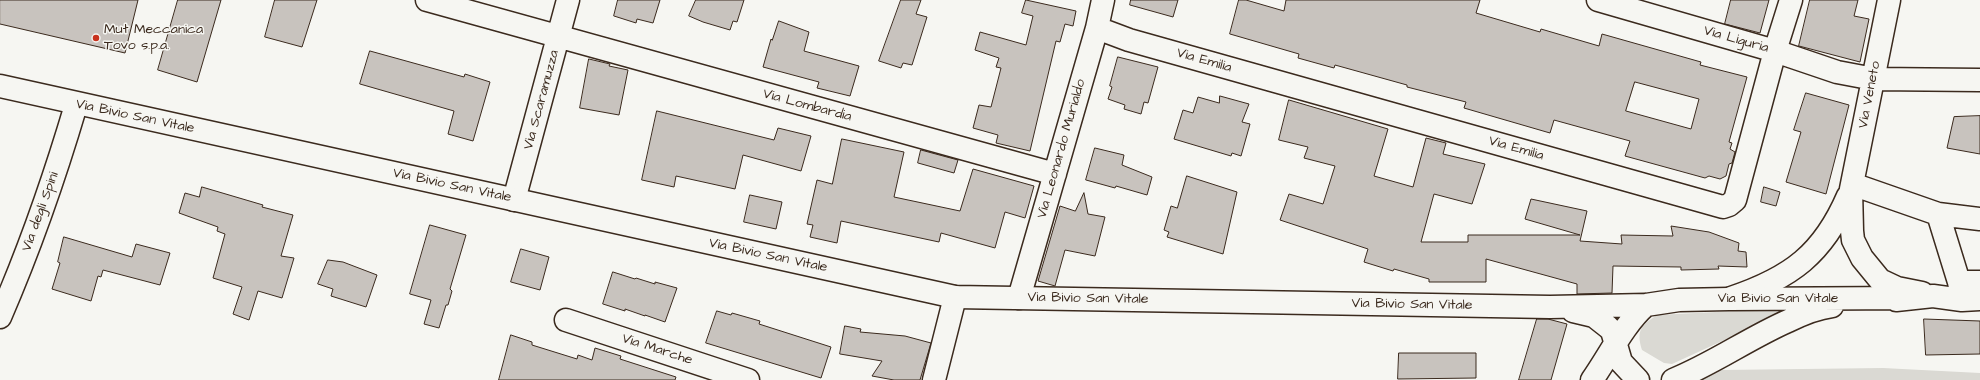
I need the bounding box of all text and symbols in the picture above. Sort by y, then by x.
place label: Mut Meccanica Tovo s.p.a. [104,22,203,54]
street label: Via Liguria [1702,23,1770,57]
marker: Mut Meccanica Tovo s.p.a. [91,33,101,43]
street label: Via Emilia [1175,45,1233,77]
street label: Via Scaramuzza [521,48,563,152]
street label: Via Veneto [1855,60,1885,130]
street label: Via Leonardo Murialdo [1034,77,1090,221]
street label: Via Lombardia [761,86,853,126]
street label: Via Bivio San Vitale [74,96,196,138]
street label: Via Emilia [1487,133,1545,165]
street label: Via Bivio San Vitale [391,165,513,207]
street label: Via degli Spini [19,170,63,254]
street label: Via Bivio San Vitale [707,235,829,277]
street label: Via Bivio San Vitale [1027,290,1149,308]
street label: Via Bivio San Vitale [1718,291,1838,307]
street label: Via Bivio San Vitale [1351,296,1473,314]
street label: Via Marche [619,331,695,369]

